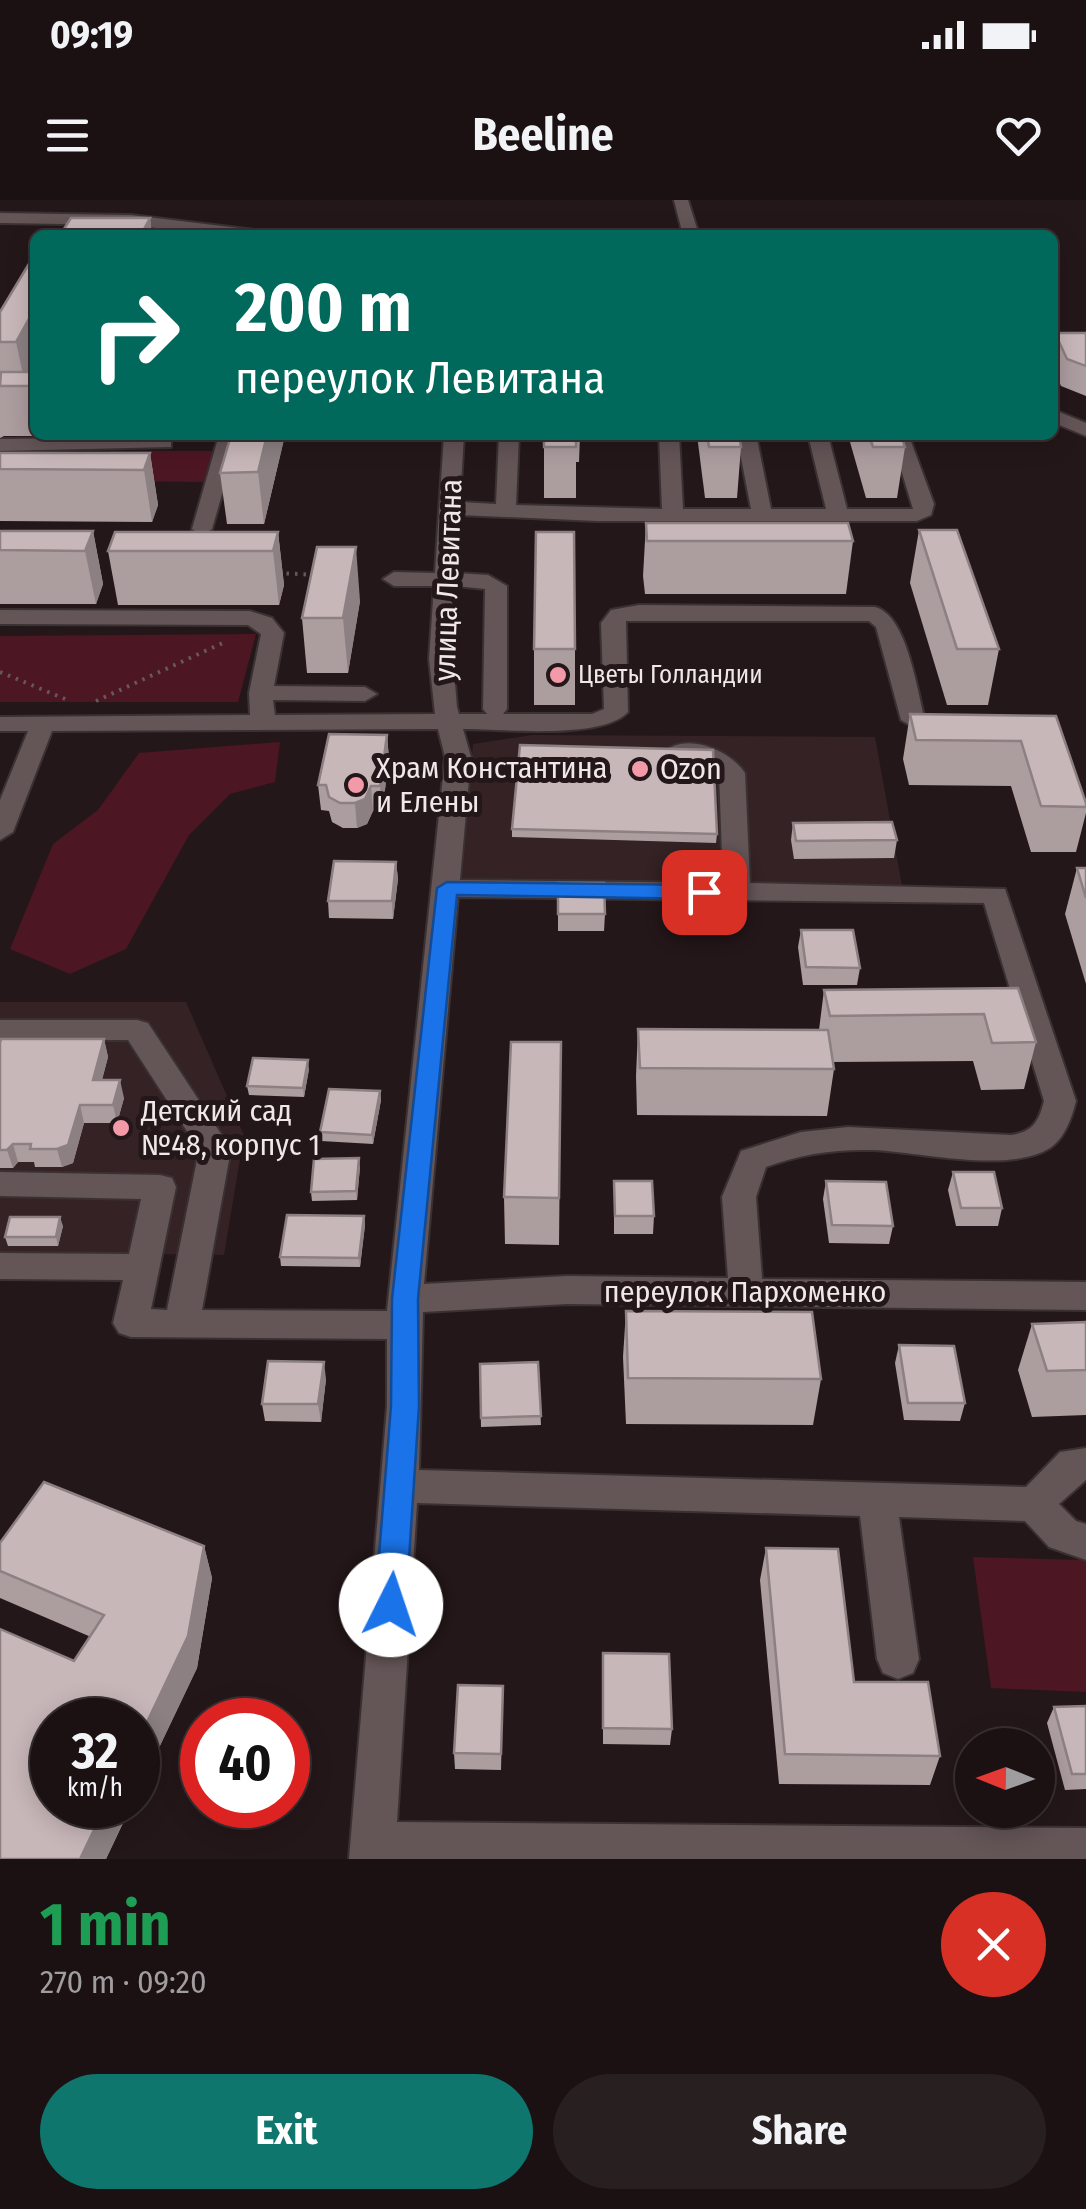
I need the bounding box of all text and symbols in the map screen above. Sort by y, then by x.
text: 09:19 [50,12,133,58]
icon: menu [40,108,95,163]
text: Beeline [472,108,614,162]
icon: heart [991,108,1046,163]
text: 200 m [235,266,412,350]
icon: right [70,270,200,400]
text: переулок Левитана [235,351,605,405]
street label: улица Левитана [426,478,470,682]
place label: Цветы Голландии [578,660,763,690]
marker: Цветы Голландии [547,664,569,686]
place label: Храм Константина и Елены [376,750,607,820]
place label: Ozon [660,751,722,787]
marker: Ozon [629,758,651,780]
marker: Храм Константина и Елены [345,774,367,796]
pin [662,850,747,935]
icon: arrive [677,865,732,920]
place label: Детский сад №48, корпус 1 [140,1093,320,1163]
marker: Детский сад №48, корпус 1 [110,1117,132,1139]
street label: переулок Пархоменко [604,1274,886,1310]
position arrow [339,1553,443,1657]
speed limit sign: 40 [180,1698,310,1828]
text: 32 [72,1721,118,1781]
north arrow [955,1728,1055,1828]
map controls [955,1728,1055,1828]
text: km/h [67,1773,123,1803]
text: 1 min [40,1889,171,1961]
button: close [941,1892,1046,1997]
text: 270 m · 09:20 [40,1963,207,2001]
button: Exit [40,2074,533,2189]
button: Share [553,2074,1046,2189]

